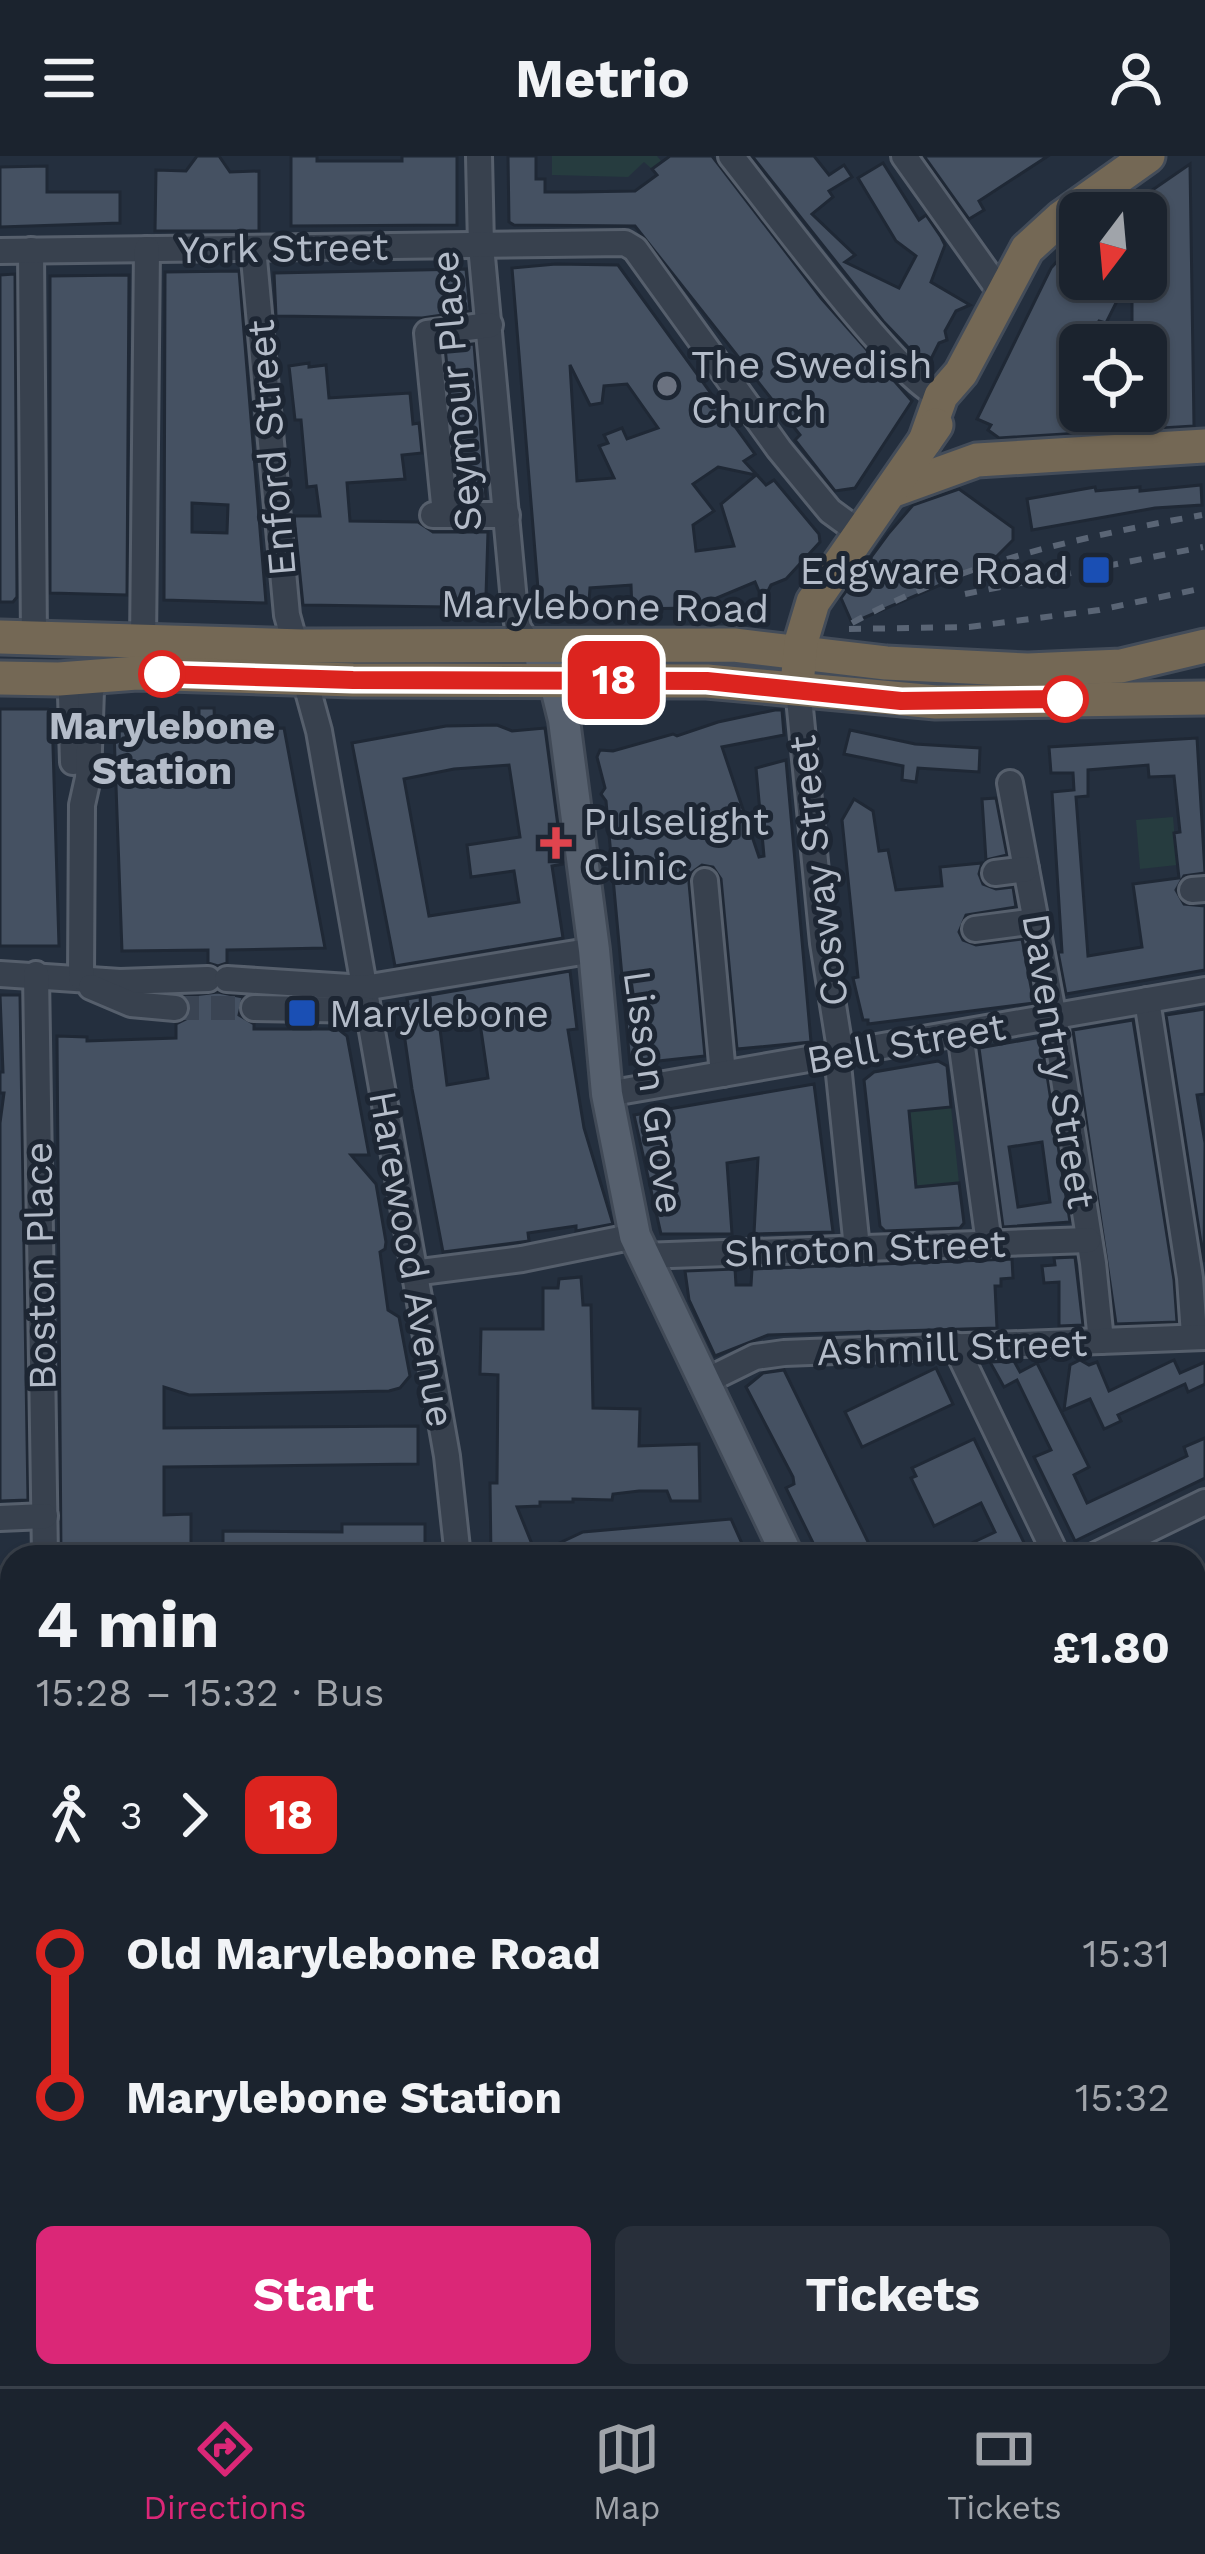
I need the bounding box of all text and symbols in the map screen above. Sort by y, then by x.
icon: menu [36,45,102,111]
icon: person [1103,45,1169,111]
text: Metrio [515,47,690,110]
north arrow [1059,192,1167,300]
map controls [1059,192,1167,432]
street label: York Street [177,224,389,272]
street label: Seymour Place [421,249,491,533]
street label: Enford Street [237,318,305,578]
button: locate [1059,324,1167,432]
place label: The Swedish Church [691,342,933,432]
marker: The Swedish Church [654,373,680,399]
place label: Edgware Road [800,548,1069,593]
marker: Edgware Road [1080,554,1112,586]
street label: Marylebone Road [440,581,770,631]
line badge: 18 [560,641,668,719]
marker: Marylebone Station [140,652,184,696]
text: 18 [592,655,636,704]
unlabelled marker [1043,677,1087,721]
place label: Marylebone Station [49,703,275,793]
street label: Cosway Street [779,733,857,1009]
place label: Pulselight Clinic [583,799,769,889]
marker: Pulselight Clinic [540,827,572,859]
street label: Daventry Street [1013,910,1105,1212]
street label: Lisson Grove [615,967,693,1217]
place label: Marylebone [329,991,549,1036]
marker: Marylebone [286,997,318,1029]
street label: Bell Street [803,1003,1009,1083]
street label: Harewood Avenue [360,1087,464,1431]
street label: Boston Place [15,1141,65,1391]
street label: Shroton Street [723,1221,1007,1275]
street label: Ashmill Street [816,1320,1088,1374]
text: 4 min [36,1586,220,1663]
text: £1.80 [1052,1621,1170,1674]
text: 15:28 – 15:32 · Bus [36,1670,384,1715]
icon: walk [36,1782,102,1848]
icon: forward [161,1782,227,1848]
text: 18 [269,1790,313,1839]
text: 3 [120,1793,143,1838]
text: Old Marylebone Road [126,1927,601,1980]
text: 15:31 [1083,1931,1170,1976]
text: Marylebone Station [126,2071,562,2124]
text: 15:32 [1075,2075,1170,2120]
button: Start [36,2226,591,2364]
button: Tickets [615,2226,1170,2364]
tab: Directions [143,2416,306,2527]
tab: Map [593,2416,660,2527]
tab: Tickets [947,2416,1062,2527]

